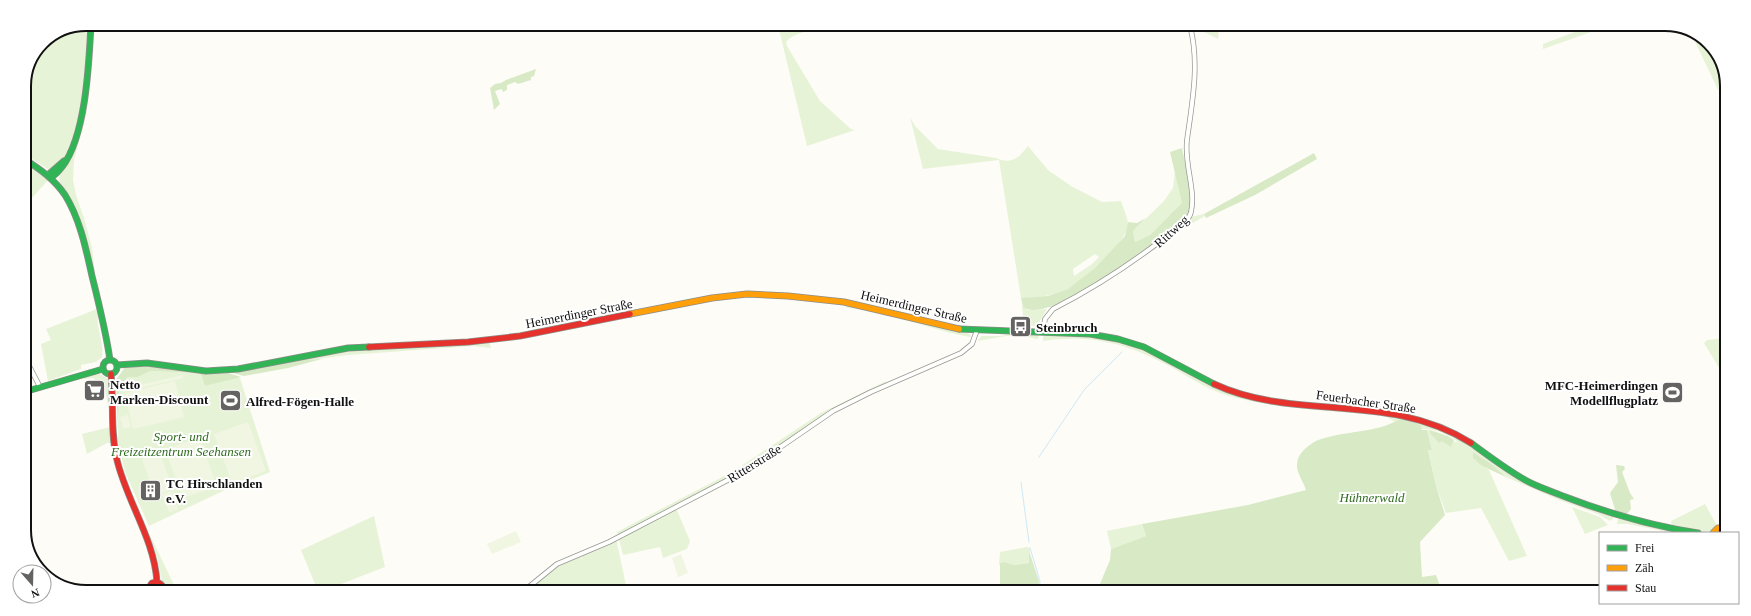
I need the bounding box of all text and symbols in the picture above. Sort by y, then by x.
street label: Rittweg [1151,212,1192,251]
street label: Heimerdinger Straße [859,287,969,326]
street label: Heimerdinger Straße [524,296,634,331]
bus stop icon: Steinbruch [1007,314,1033,340]
place label: Steinbruch [1036,320,1098,335]
place label: Netto Marken-Discount [110,377,209,407]
supermarket icon: Netto Marken-Discount [82,378,108,404]
place label: MFC-Heimerdingen Modellflugplatz [1545,378,1659,408]
sports icon: MFC-Heimerdingen Modellflugplatz [1660,379,1686,405]
street label: Feuerbacher Straße [1315,387,1417,416]
sports icon: Alfred-Fögen-Halle [218,388,244,414]
place label: Alfred-Fögen-Halle [246,394,354,409]
park label: Sport- und Freizeitzentrum Seehansen [110,429,251,459]
street label: Ritterstraße [725,441,784,486]
place label: TC Hirschlanden e.V. [166,476,263,506]
building icon: TC Hirschlanden e.V. [137,477,163,503]
park label: Hühnerwald [1339,490,1405,505]
legend [1599,532,1739,604]
text: Frei [1635,541,1655,555]
text: Zäh [1635,561,1654,575]
north arrow [12,564,52,604]
text: Stau [1635,581,1656,595]
text: N [30,586,41,600]

